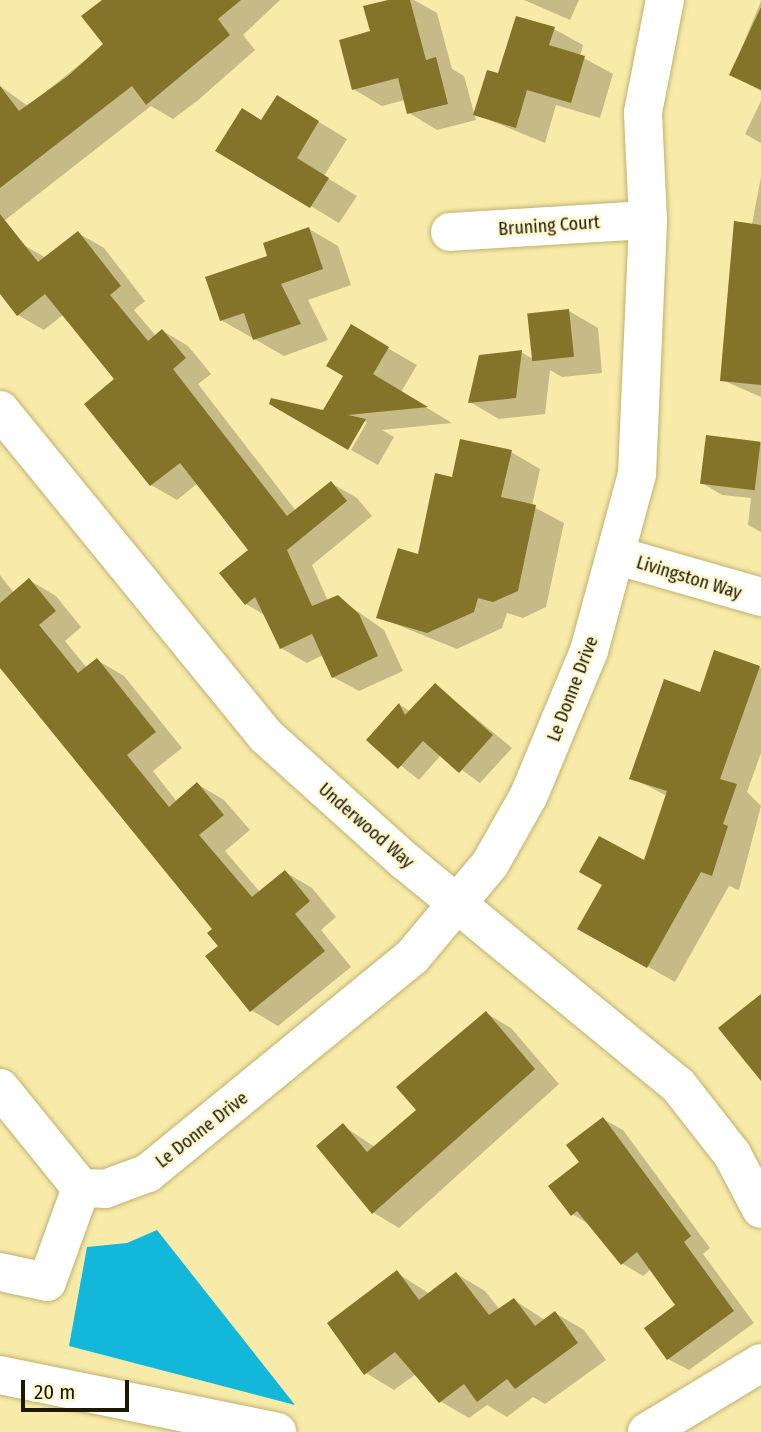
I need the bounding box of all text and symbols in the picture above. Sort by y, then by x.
street label: Bruning Court [498,212,600,240]
street label: Livingston Way [634,552,744,604]
street label: Le Donne Drive [543,633,603,745]
street label: Underwood Way [314,779,418,873]
street label: Le Donne Drive [152,1087,252,1173]
scale bar [24,1366,133,1410]
text: 20 m [34,1379,75,1405]

